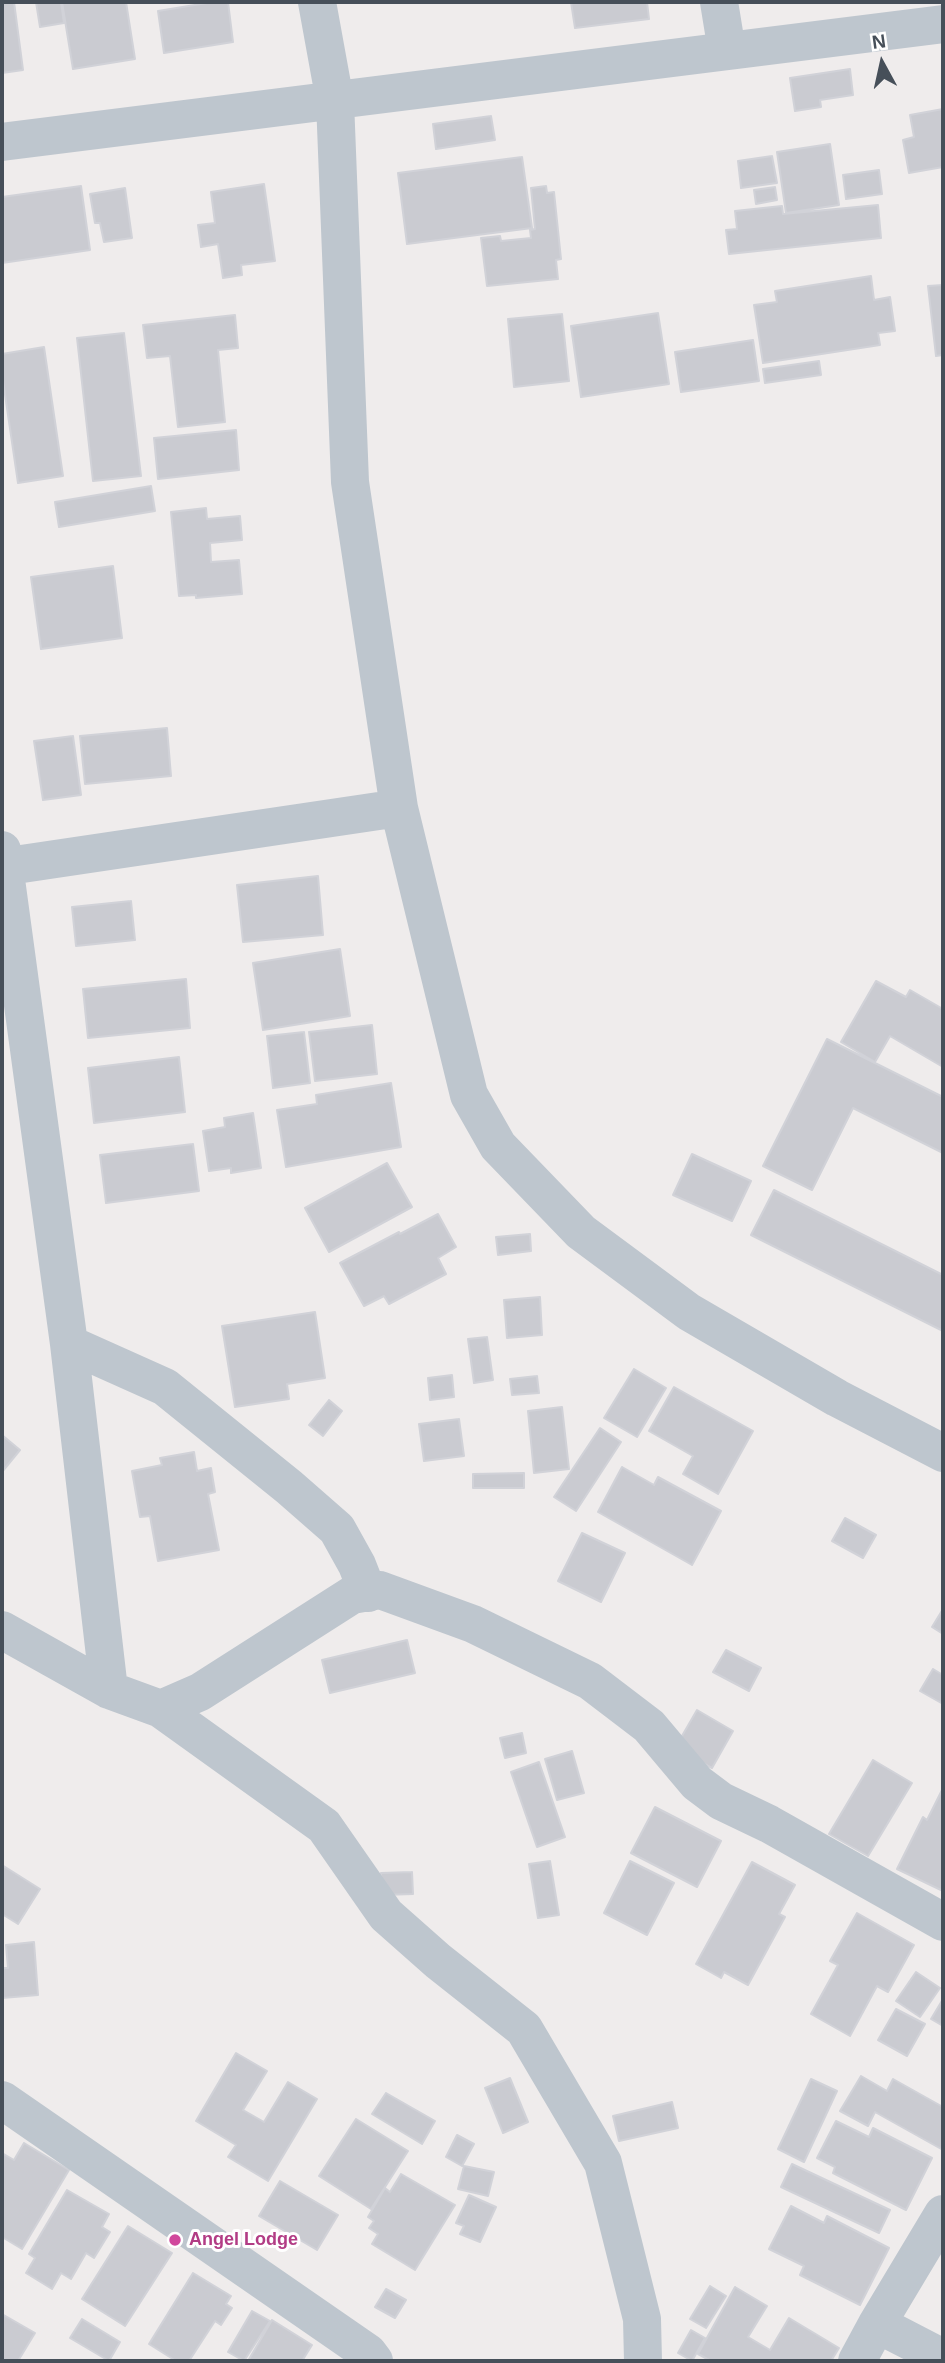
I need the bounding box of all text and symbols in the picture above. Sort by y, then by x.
north arrow [847,28,917,98]
text: N [871,30,887,53]
place label: Angel Lodge [189,2229,298,2251]
marker: Angel Lodge [167,2232,183,2248]

